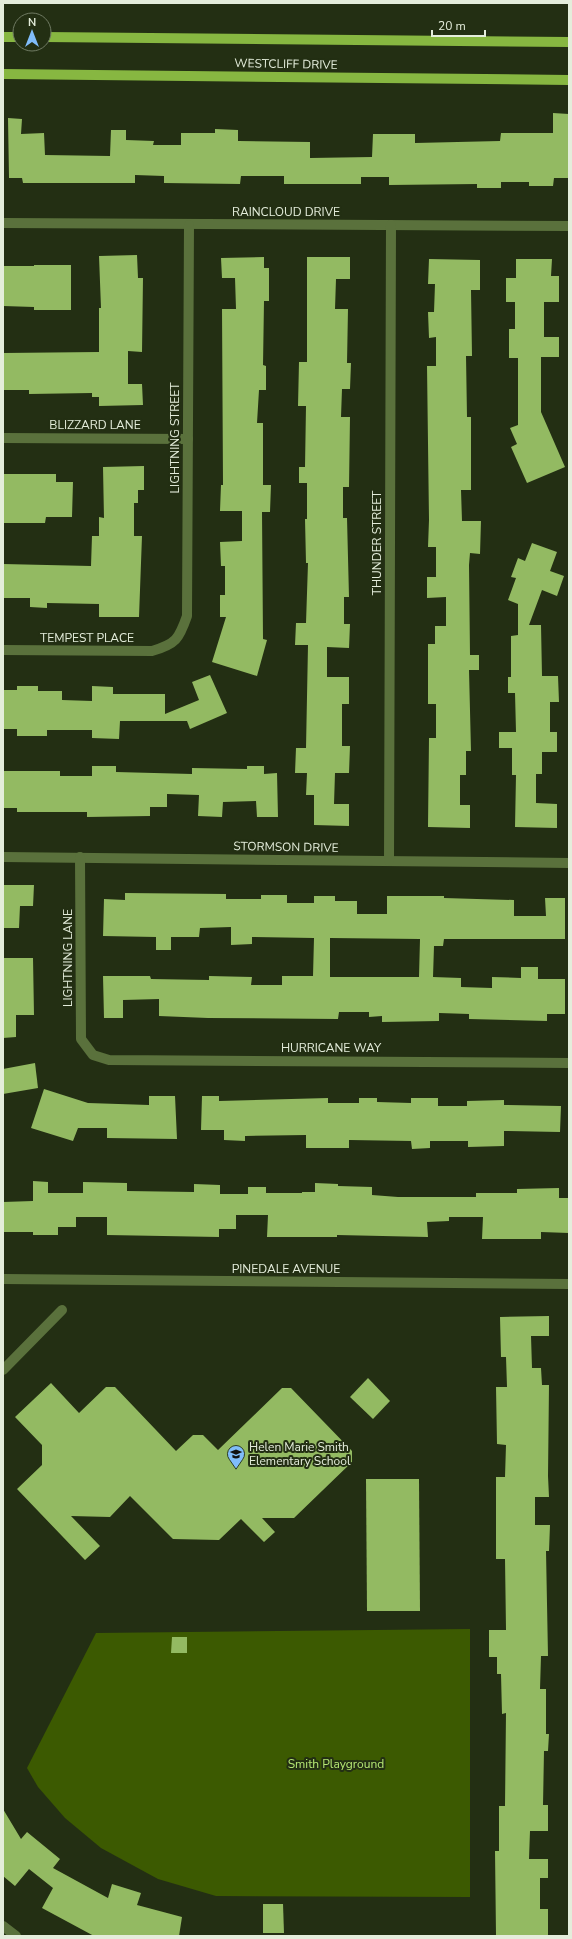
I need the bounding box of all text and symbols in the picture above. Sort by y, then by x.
north arrow [12,12,52,52]
scale bar [432,12,485,38]
text: N [28,15,36,30]
text: 20 m [438,18,466,34]
street label: WESTCLIFF DRIVE [234,55,338,73]
street label: RAINCLOUD DRIVE [232,204,340,220]
street label: LIGHTNING STREET [167,382,183,493]
street label: BLIZZARD LANE [49,417,141,433]
street label: THUNDER STREET [369,490,385,595]
street label: TEMPEST PLACE [40,630,134,646]
street label: STORMSON DRIVE [233,838,339,856]
street label: LIGHTNING LANE [60,909,76,1007]
street label: HURRICANE WAY [281,1040,382,1056]
street label: PINEDALE AVENUE [232,1261,340,1277]
place label: Helen Marie Smith Elementary School [249,1439,351,1469]
school or university icon: Helen Marie Smith Elementary School [226,1444,246,1469]
park label: Smith Playground [288,1756,384,1772]

